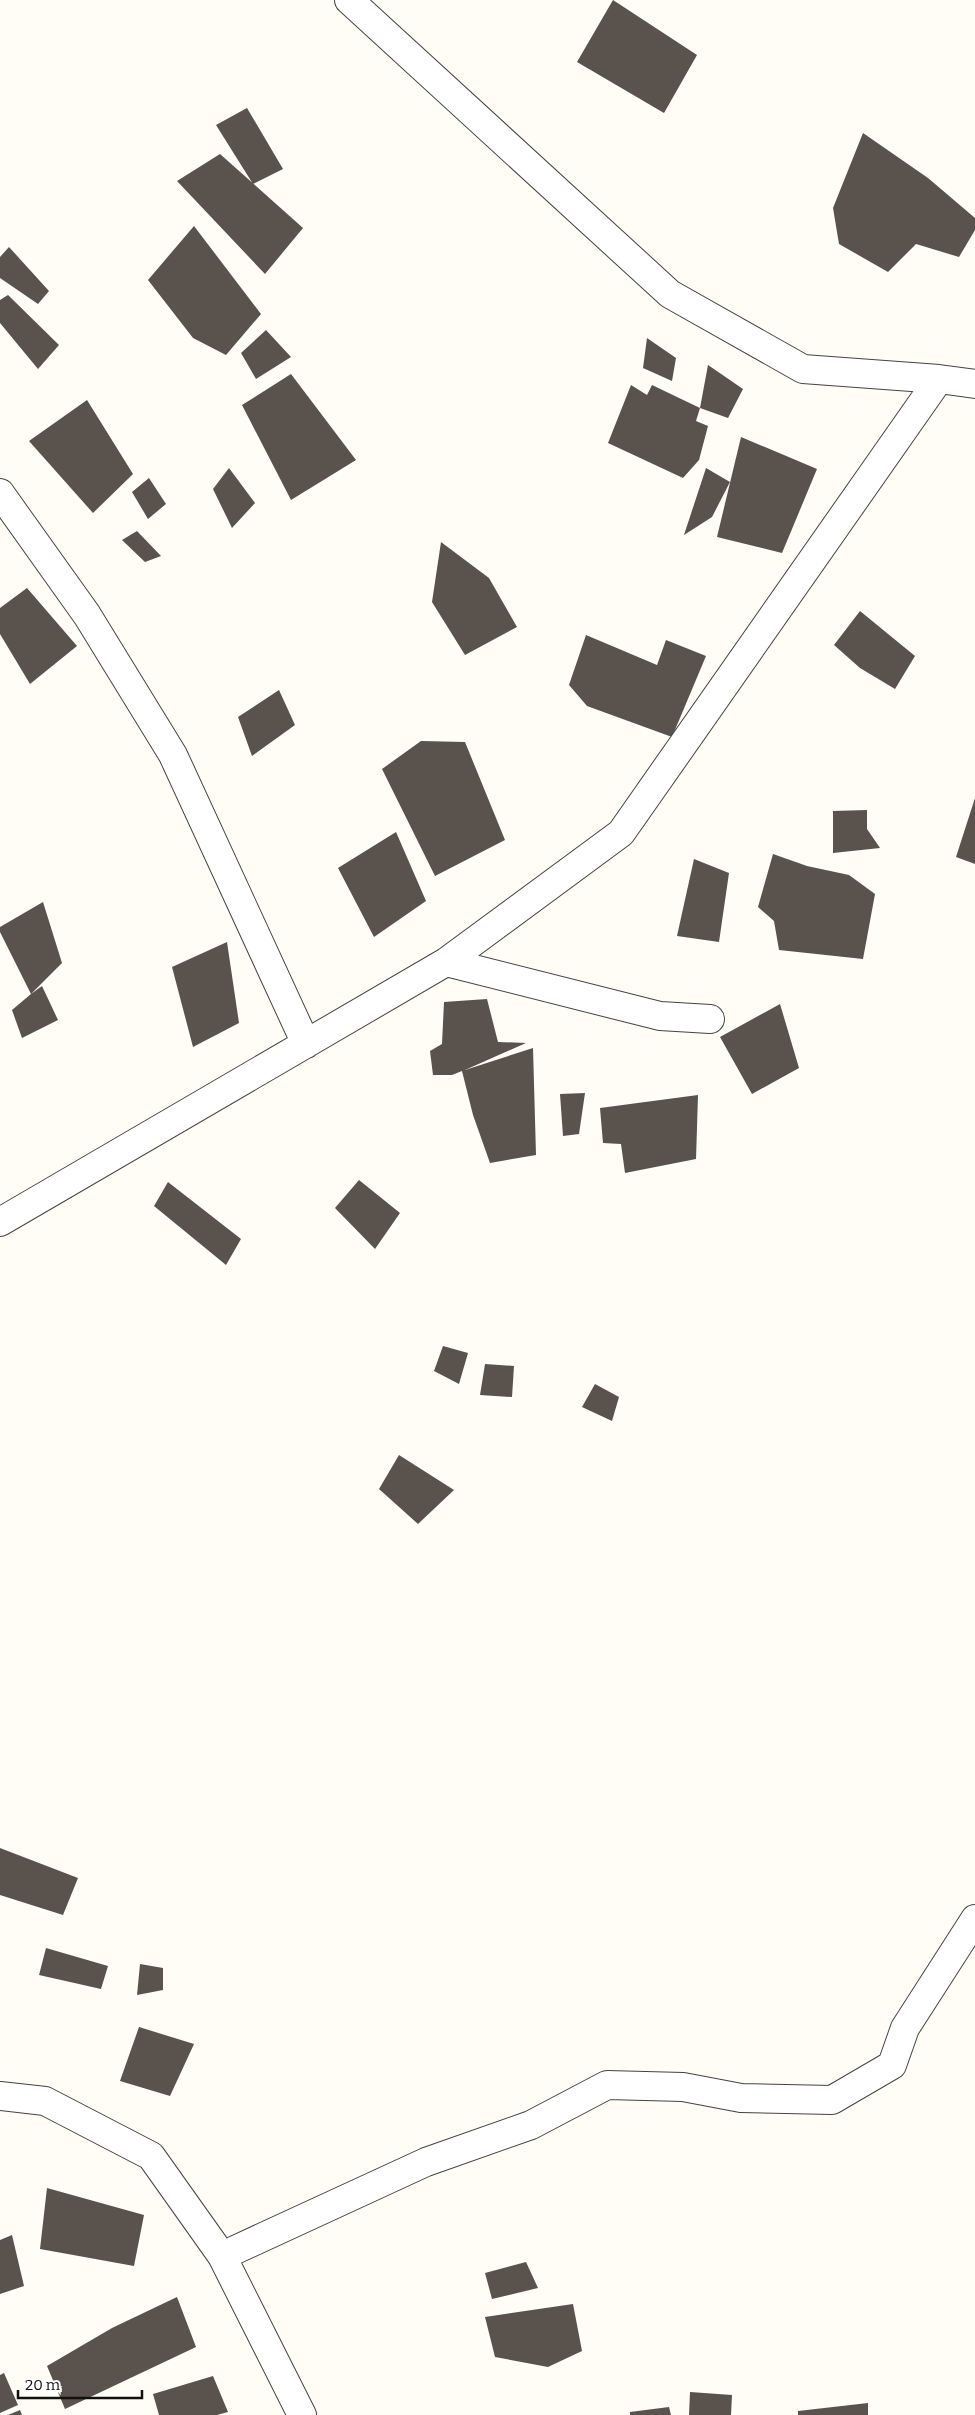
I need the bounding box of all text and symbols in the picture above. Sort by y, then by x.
scale bar [18,2368,141,2400]
text: 20 m [25,2376,61,2394]

